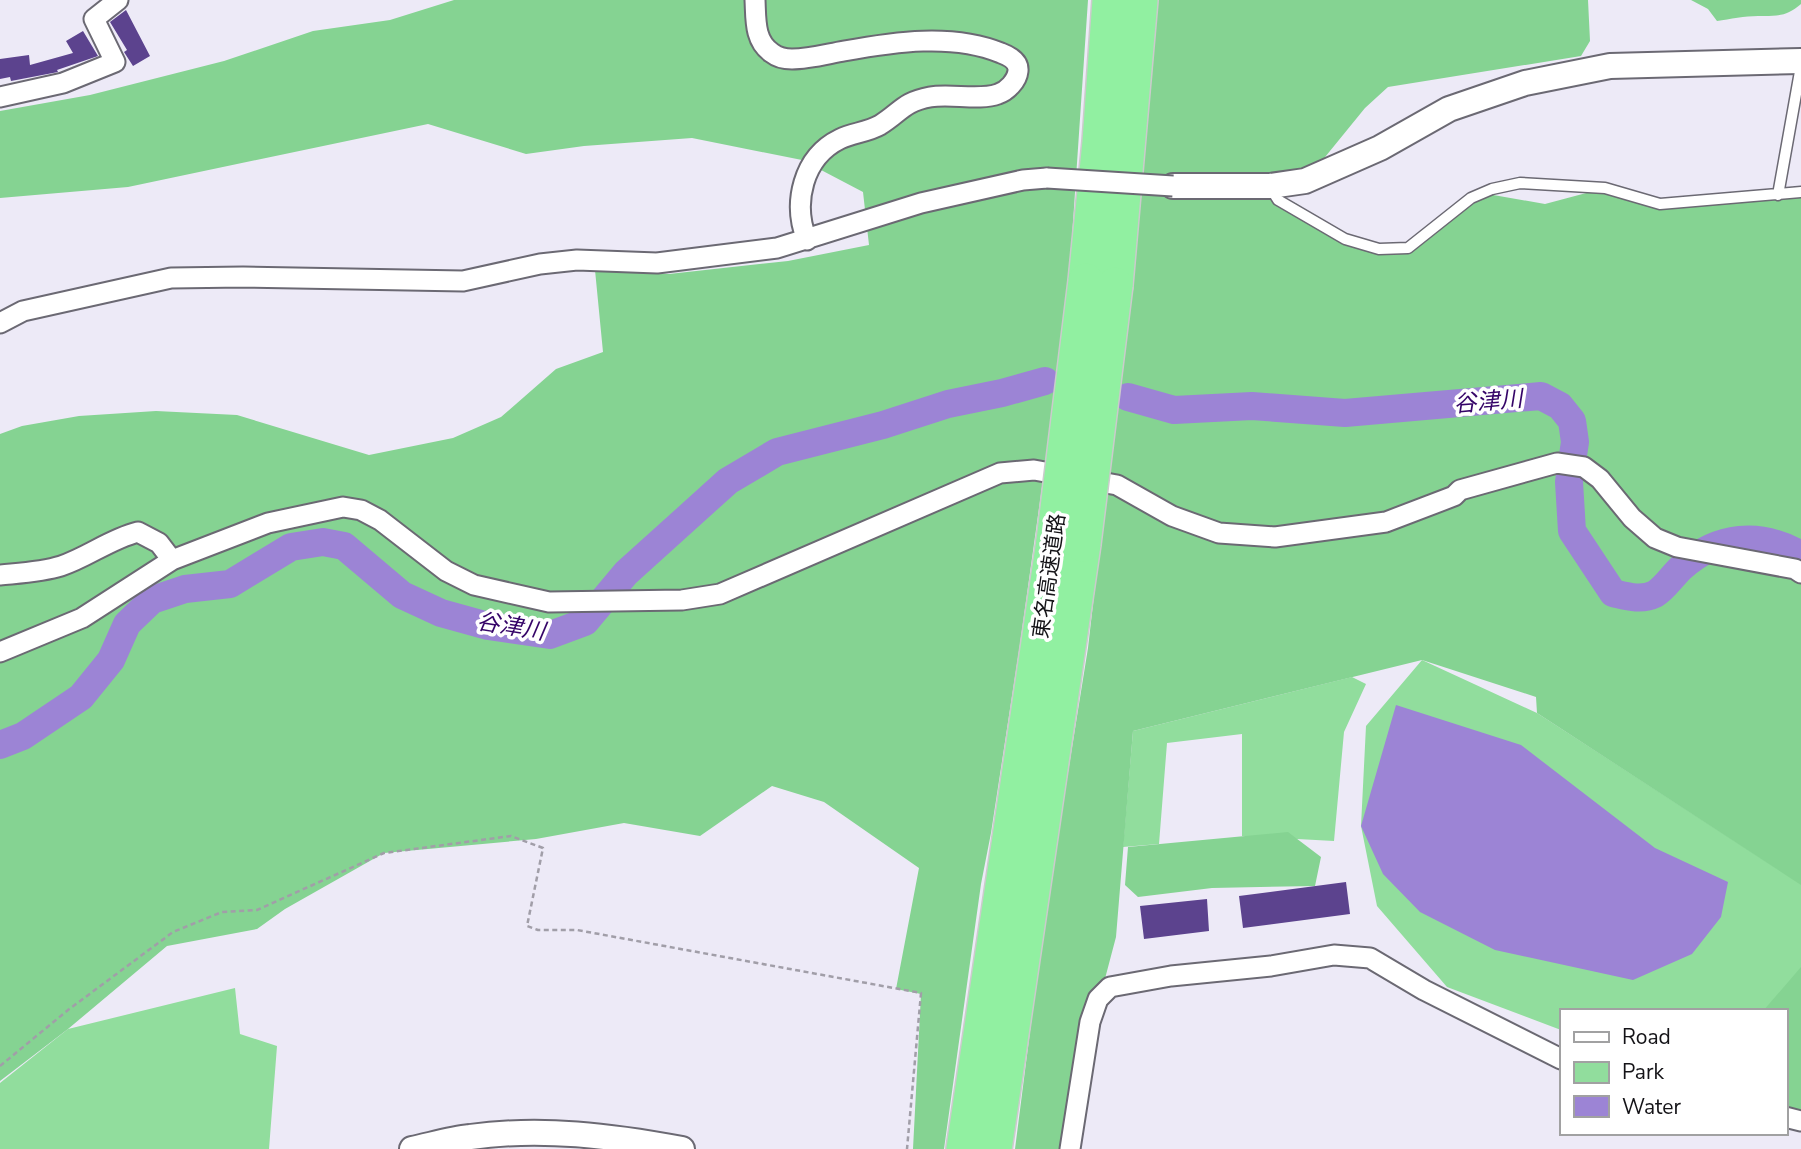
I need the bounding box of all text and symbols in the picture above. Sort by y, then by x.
water label: 谷津川 [1452,383,1527,420]
street label: 東名高速道路 [1026,512,1072,640]
water label: 谷津川 [474,606,550,648]
legend [1560,1009,1787,1135]
text: Road [1622,1023,1671,1051]
text: Park [1622,1058,1664,1086]
text: Water [1622,1093,1681,1121]

